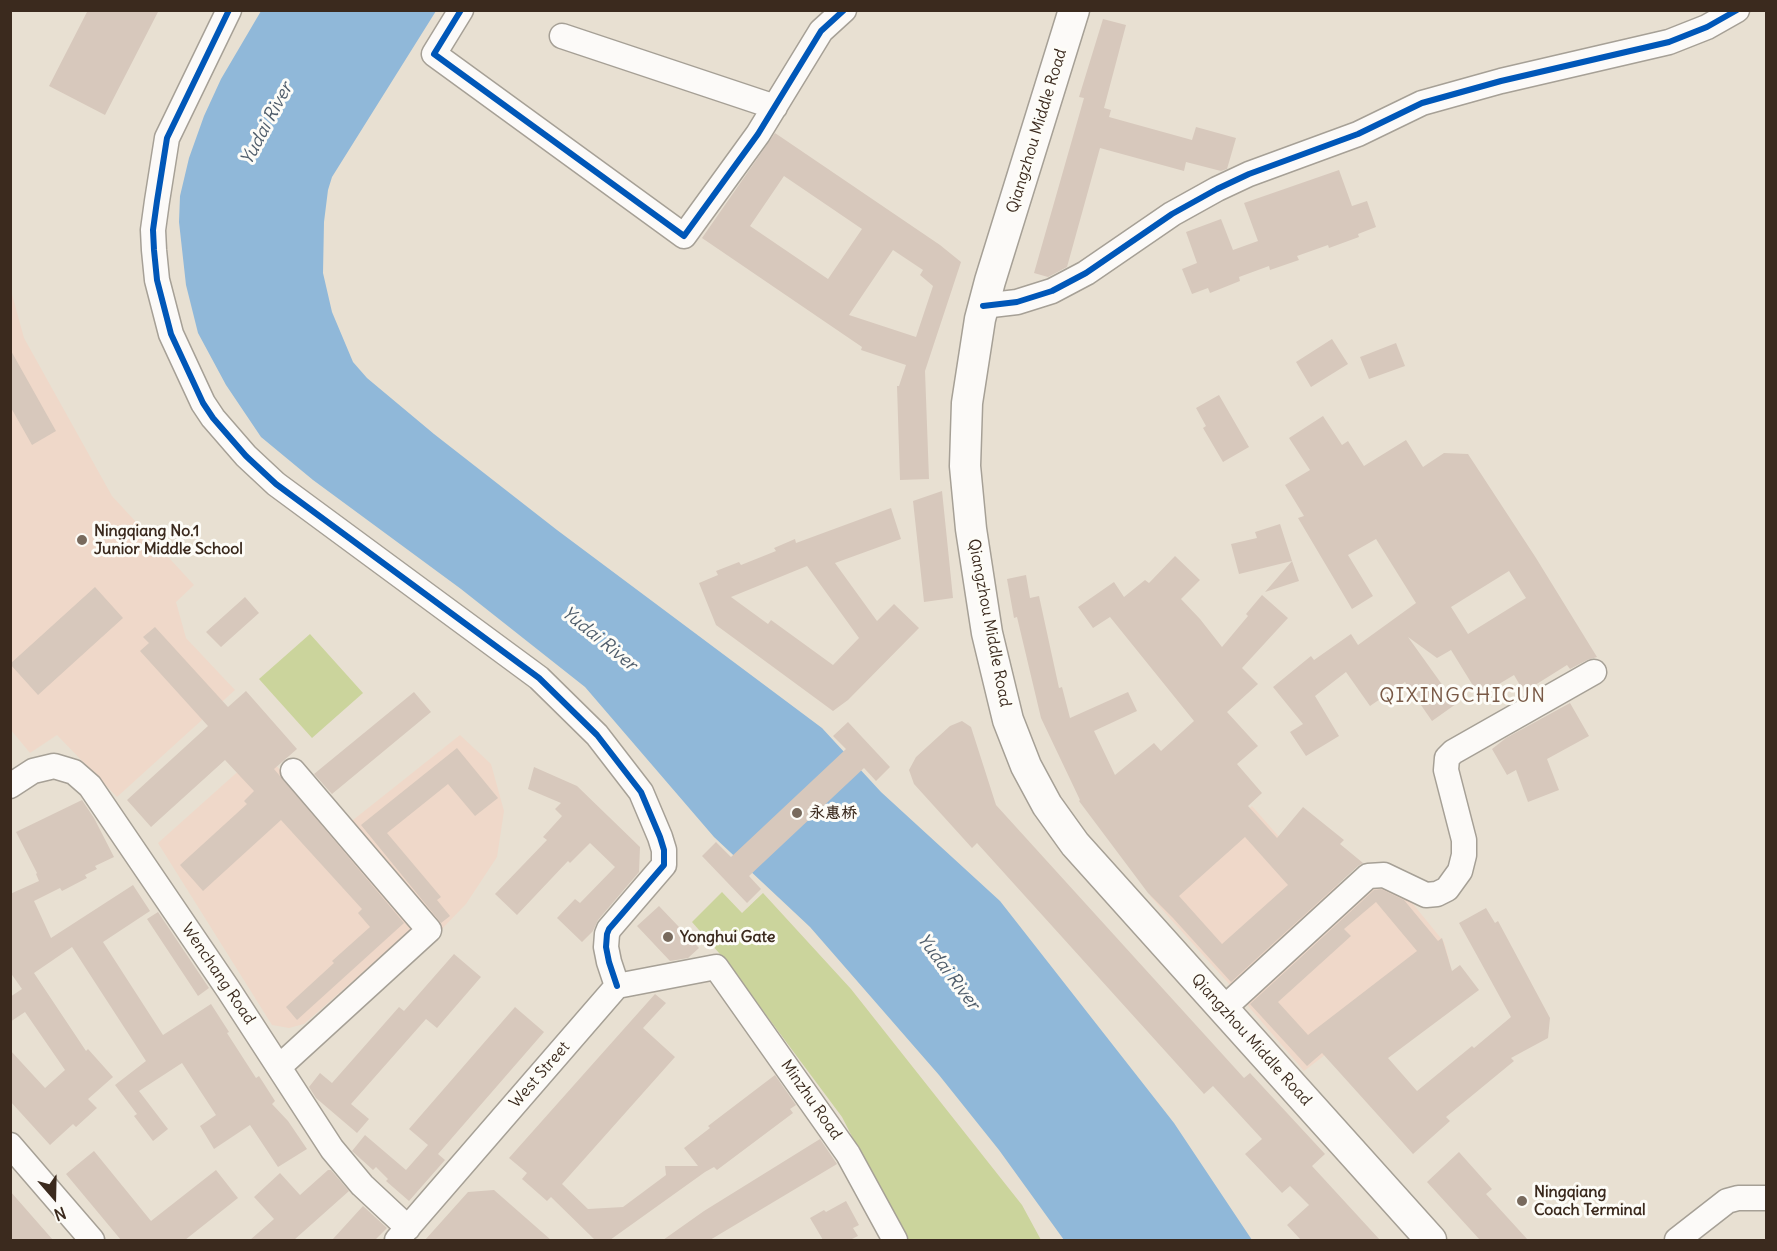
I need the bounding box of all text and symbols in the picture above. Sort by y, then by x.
street label: Qiangzhou Middle Road [1003,47,1071,215]
water label: Yudai River [236,79,298,169]
place label: Ningqiang No.1 Junior Middle School [94,521,243,559]
marker: Ningqiang No.1 Junior Middle School [75,533,89,547]
street label: Qiangzhou Middle Road [963,537,1015,709]
water label: Yudai River [557,602,641,676]
district label: QIXINGCHICUN [1379,684,1547,708]
place label: 永惠桥 [809,803,857,823]
marker: 永惠桥 [790,806,804,820]
street label: Wenchang Road [177,920,259,1028]
place label: Yonghui Gate [680,927,775,947]
marker: Yonghui Gate [661,930,675,944]
water label: Yudai River [912,930,984,1014]
street label: Qiangzhou Middle Road [1187,970,1315,1110]
street label: West Street [506,1038,574,1112]
street label: Minzhu Road [776,1056,846,1144]
north arrow [24,1167,84,1227]
place label: Ningqiang Coach Terminal [1534,1182,1646,1220]
marker: Ningqiang Coach Terminal [1515,1194,1529,1208]
text: N [52,1203,69,1225]

